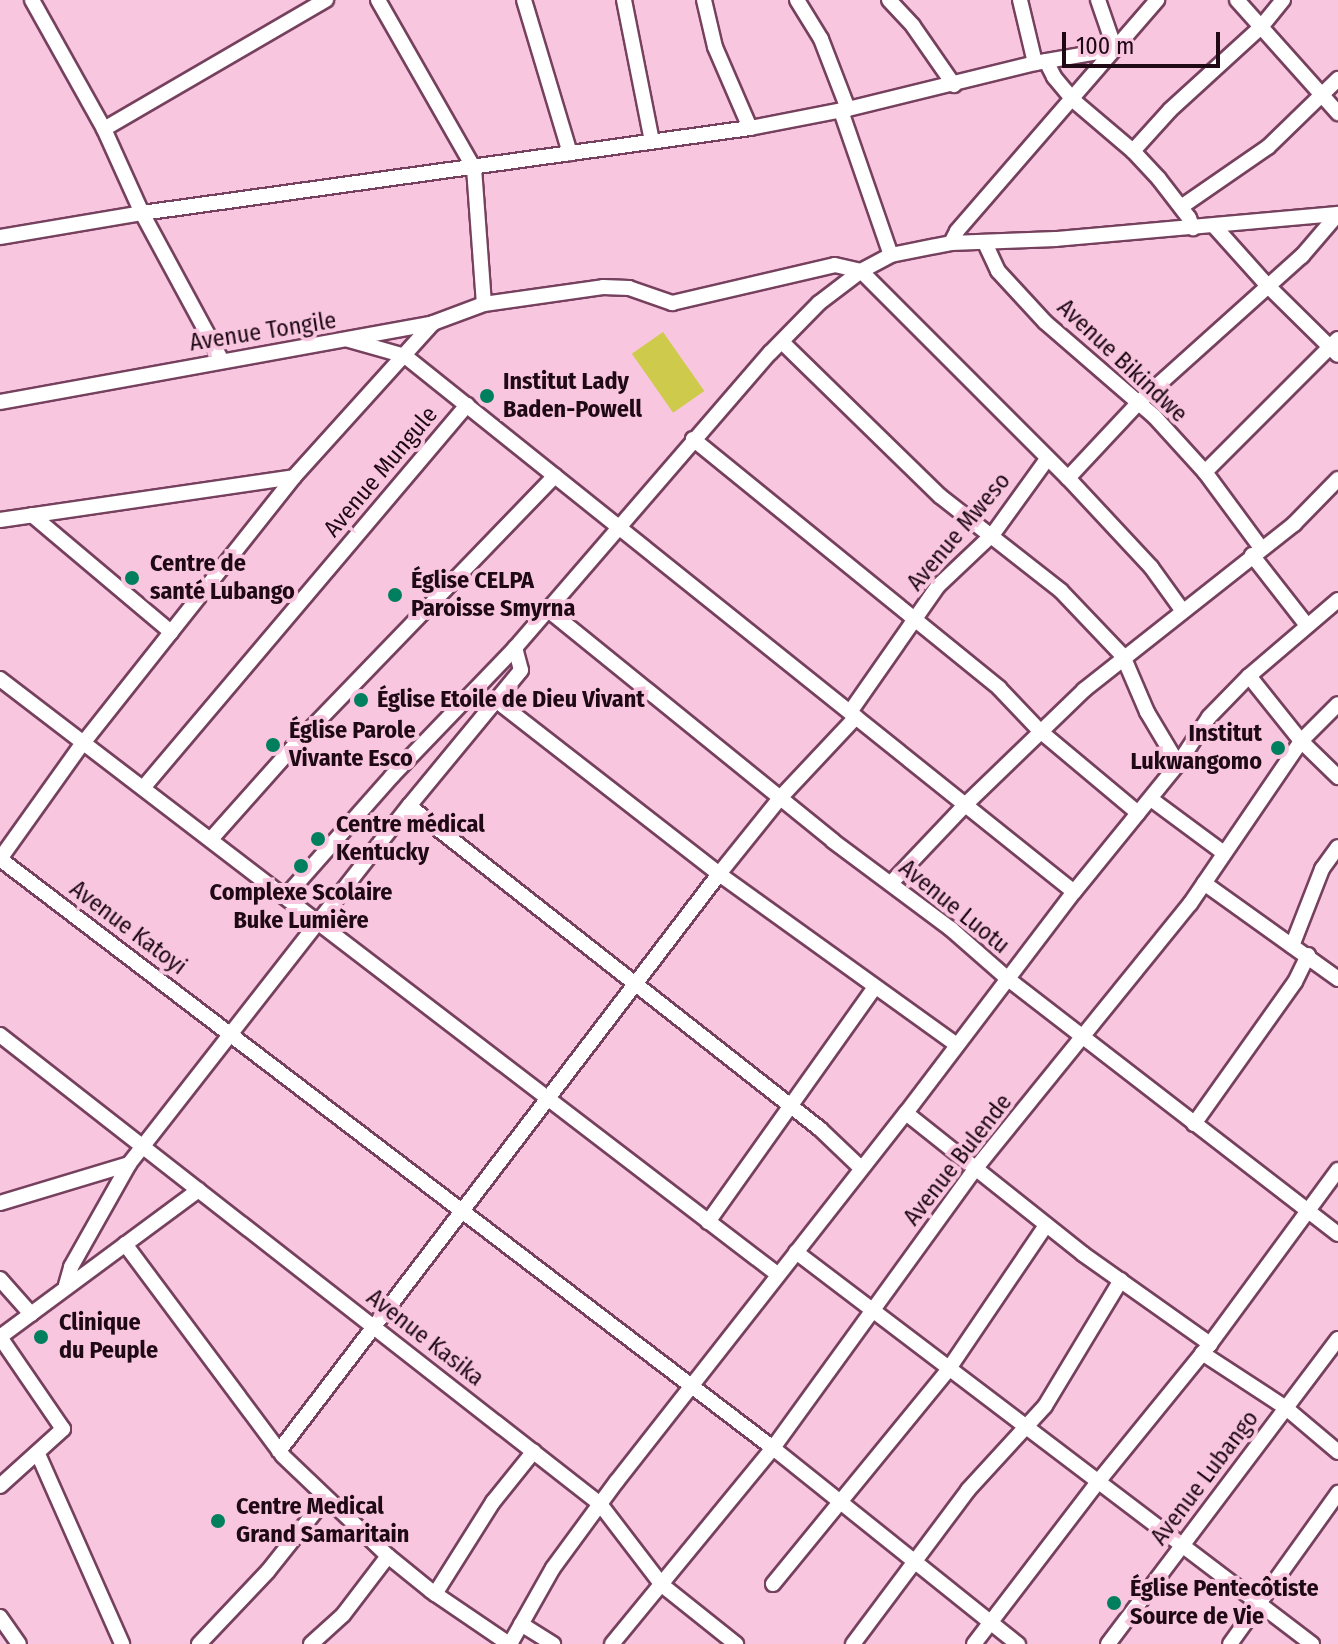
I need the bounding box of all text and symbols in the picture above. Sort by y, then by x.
scale bar [1066,16,1224,66]
text: 100 m [1076,32,1134,60]
street label: Avenue Bikindwe [1051,293,1193,429]
street label: Avenue Tongile [188,306,338,358]
place label: Institut Lady Baden-Powell [503,368,642,424]
marker: Institut Lady Baden-Powell [478,387,496,405]
street label: Avenue Mungule [318,401,444,543]
street label: Avenue Mweso [901,467,1017,597]
place label: Centre de santé Lubango [150,550,295,606]
marker: Centre de santé Lubango [121,567,143,589]
place label: Église CELPA Paroisse Smyrna [411,567,575,623]
marker: Église CELPA Paroisse Smyrna [386,586,404,604]
place label: Église Etoile de Dieu Vivant [377,686,645,714]
marker: Église Etoile de Dieu Vivant [352,691,370,709]
place label: Église Parole Vivante Esco [289,717,416,773]
place label: Institut Lukwangomo [1131,720,1262,776]
marker: Église Parole Vivante Esco [264,736,282,754]
marker: Institut Lukwangomo [1269,739,1287,757]
place label: Centre médical Kentucky [336,811,485,867]
marker: Centre médical Kentucky [307,828,329,850]
street label: Avenue Luotu [893,854,1015,960]
marker: Complexe Scolaire Buke Lumière [292,857,310,875]
street label: Avenue Katoyi [64,875,192,981]
place label: Complexe Scolaire Buke Lumière [210,879,392,935]
street label: Avenue Bulende [898,1089,1018,1231]
street label: Avenue Kasika [361,1283,489,1393]
place label: Clinique du Peuple [59,1309,158,1365]
marker: Clinique du Peuple [30,1326,52,1348]
street label: Avenue Lubango [1145,1405,1265,1551]
place label: Centre Medical Grand Samaritain [236,1493,409,1549]
marker: Centre Medical Grand Samaritain [207,1510,229,1532]
place label: Église Pentecôtiste Source de Vie [1130,1575,1319,1631]
marker: Église Pentecôtiste Source de Vie [1105,1594,1123,1612]

